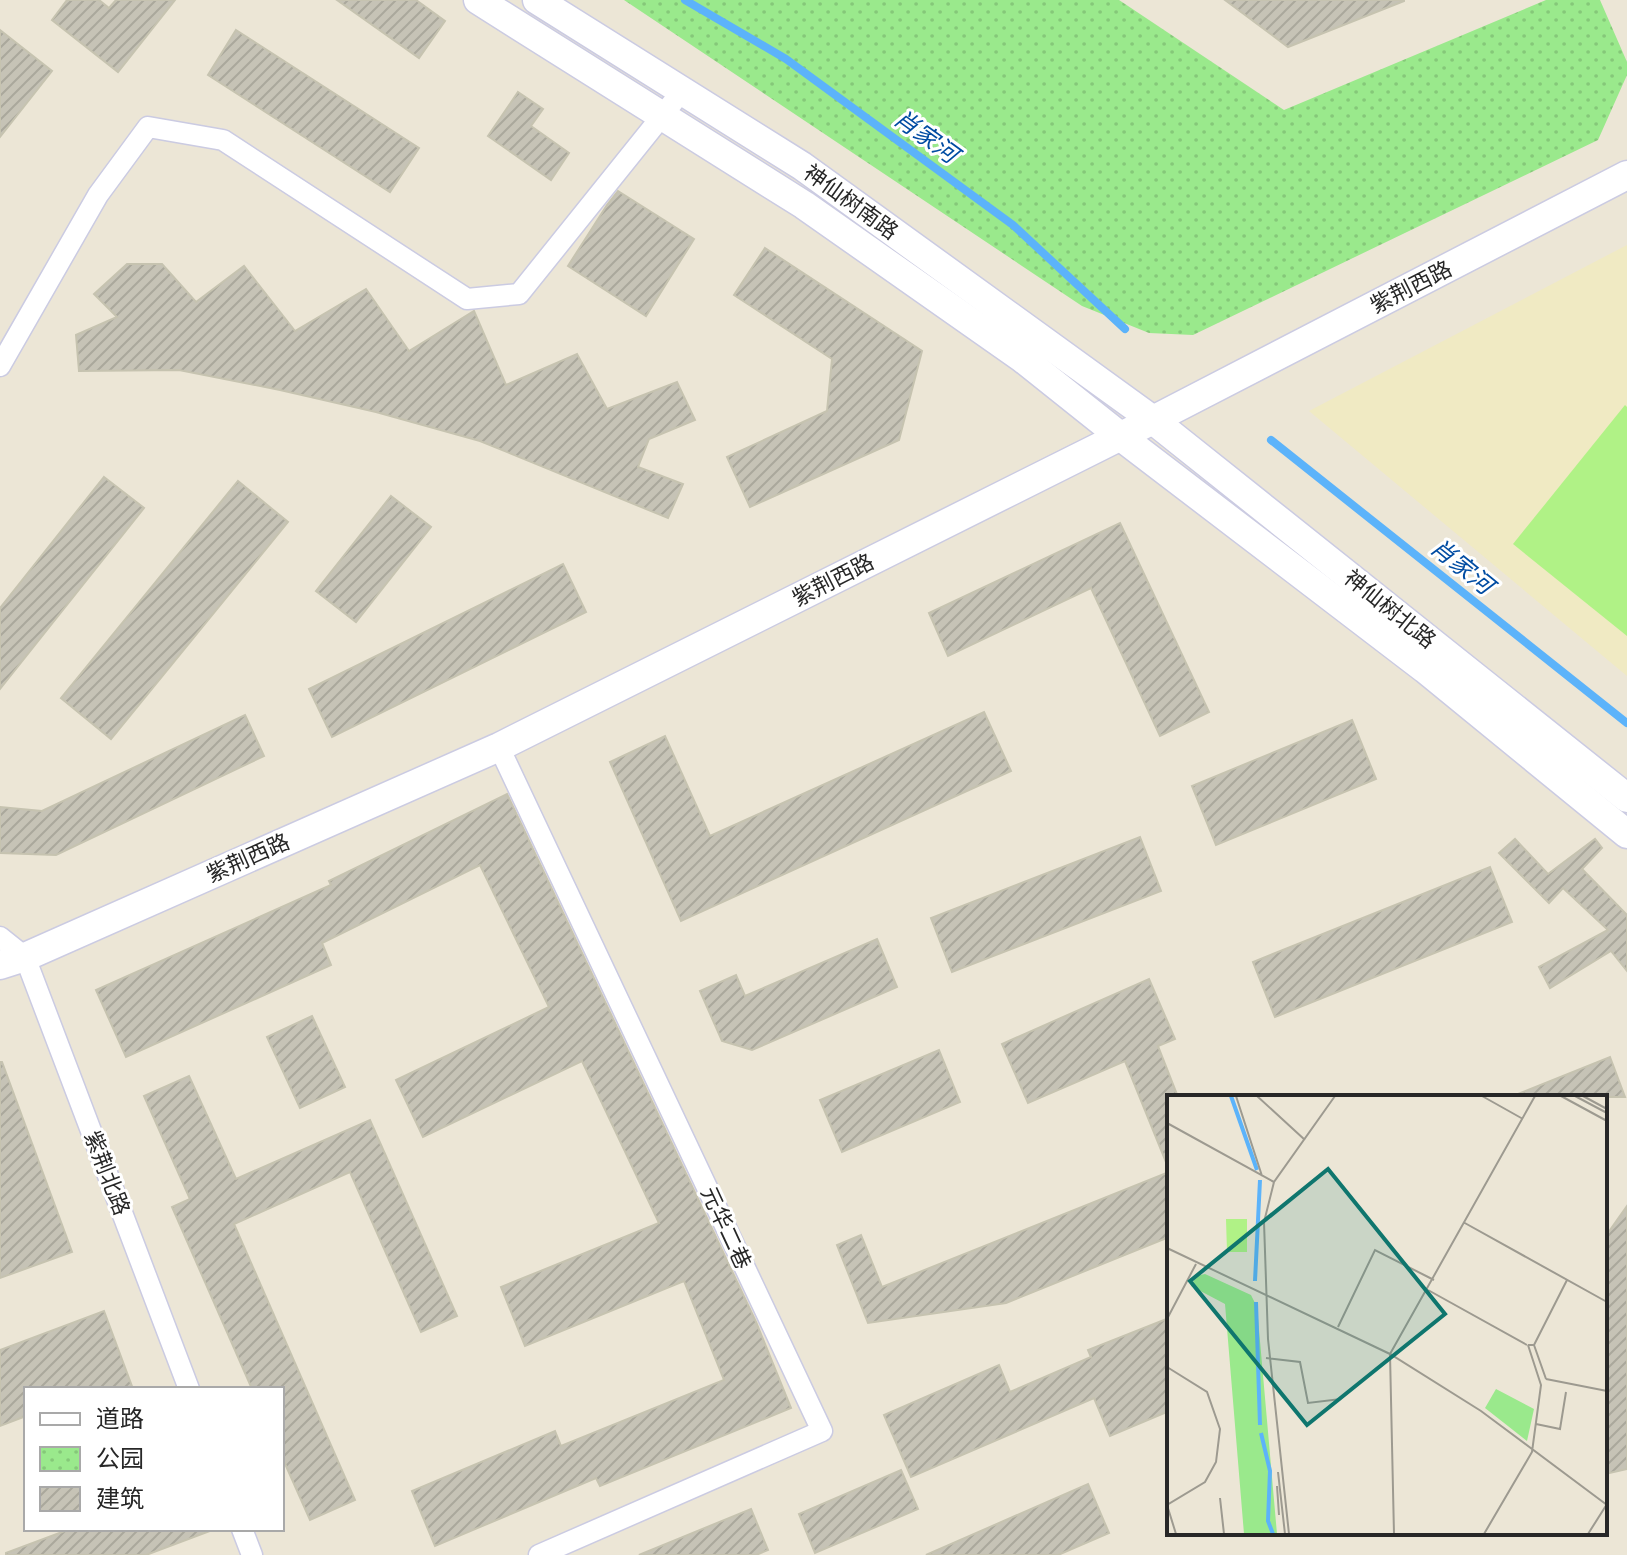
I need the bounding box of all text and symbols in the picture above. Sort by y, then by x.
water label: 肖家河 [888,103,967,171]
street label: 神仙树南路 [799,159,903,245]
street label: 紫荆西路 [1366,255,1456,319]
water label: 肖家河 [1425,532,1502,602]
street label: 紫荆西路 [788,548,878,612]
street label: 神仙树北路 [1339,564,1441,654]
street label: 紫荆西路 [202,828,294,888]
inset map [1167,1095,1607,1535]
street label: 紫荆北路 [79,1127,135,1219]
street label: 元华二巷 [695,1182,757,1274]
legend [24,1387,284,1531]
text: 道路 [96,1404,144,1433]
text: 公园 [96,1444,144,1473]
text: 建筑 [96,1484,144,1513]

